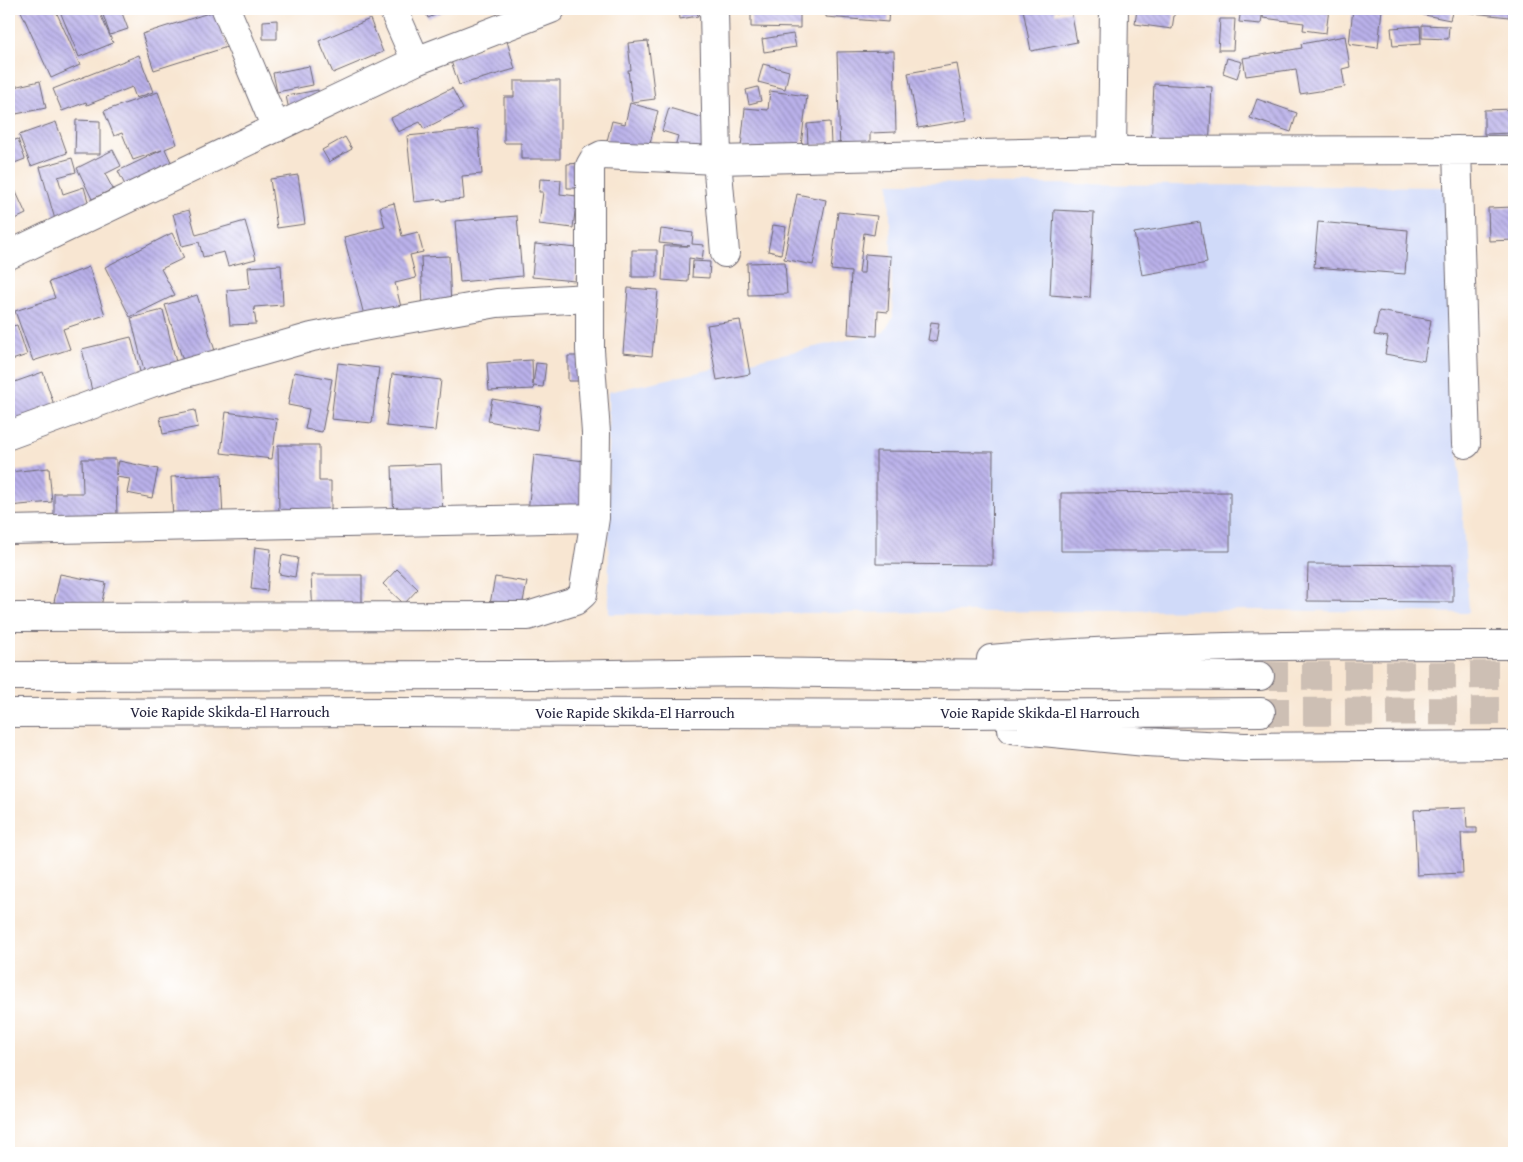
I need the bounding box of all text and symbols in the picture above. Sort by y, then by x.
street label: Voie Rapide Skikda-El Harrouch [130,701,330,722]
street label: Voie Rapide Skikda-El Harrouch [535,702,735,723]
street label: Voie Rapide Skikda-El Harrouch [940,702,1140,723]

